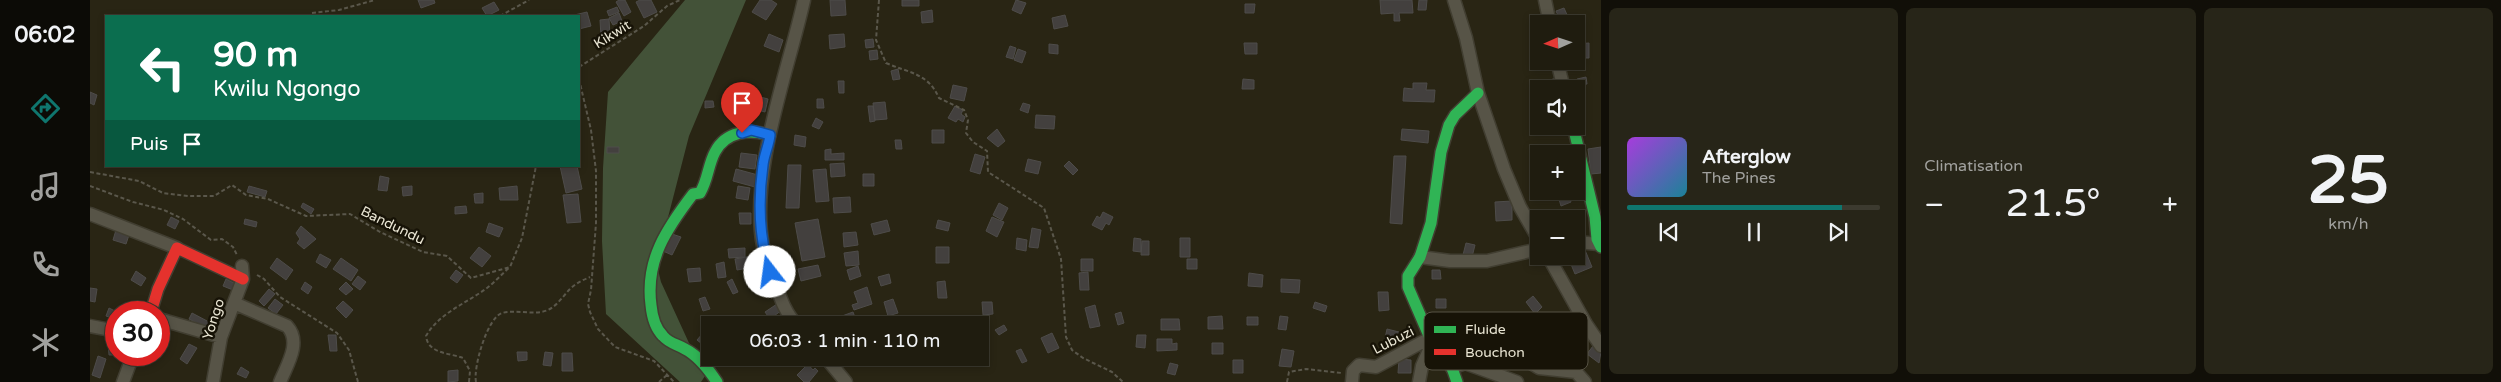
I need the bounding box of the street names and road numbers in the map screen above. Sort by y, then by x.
street label: Kikwit [591,16,634,52]
street label: Bandundu [358,203,428,248]
street label: Yongo [199,296,228,342]
street label: Lubuzi [1370,323,1417,358]

